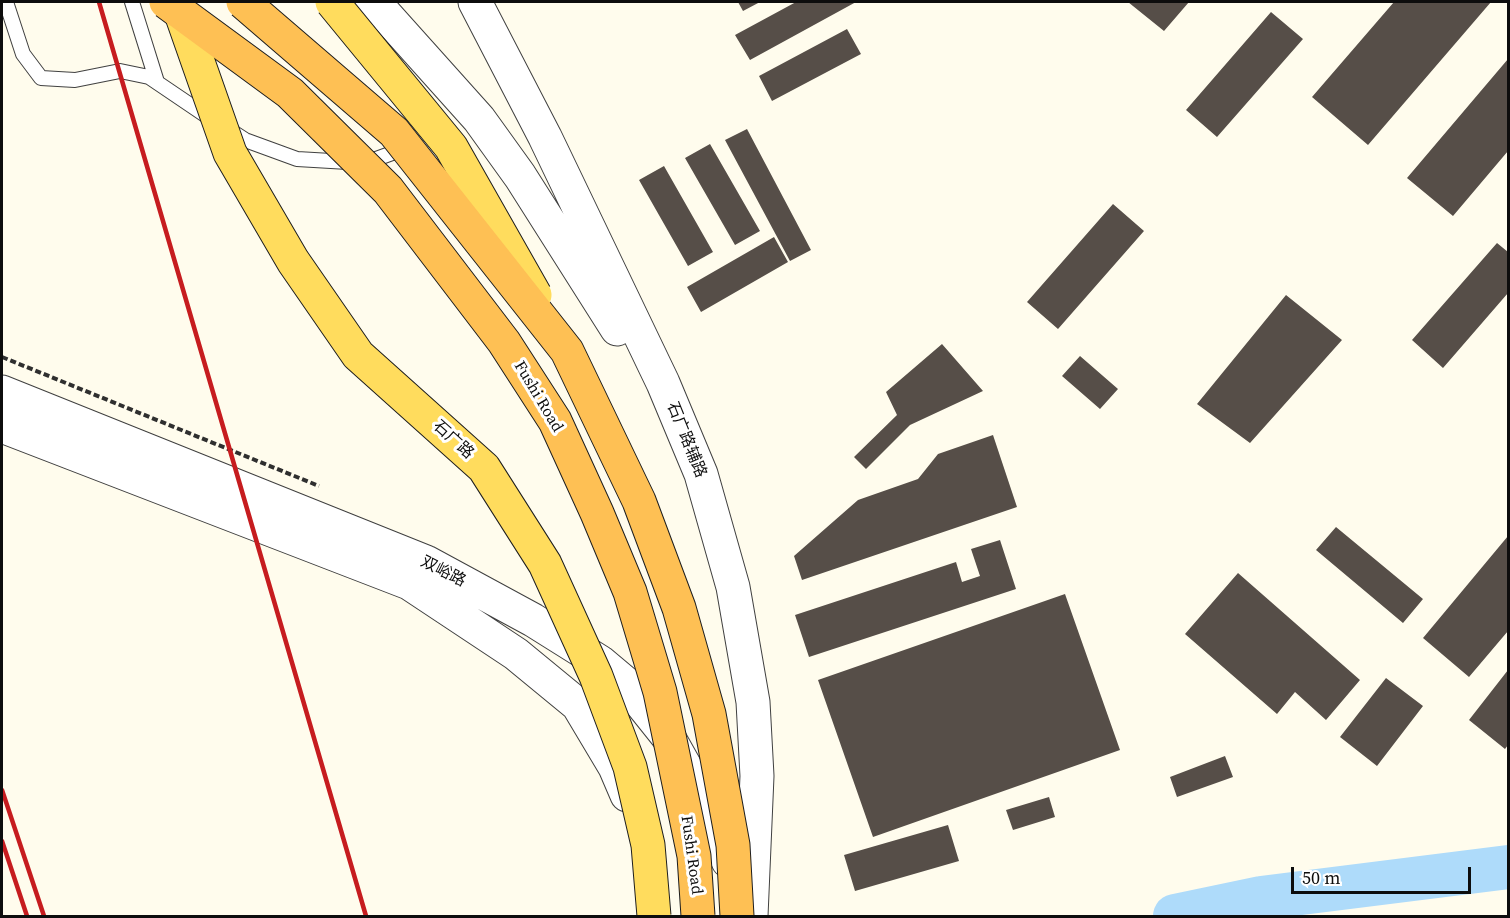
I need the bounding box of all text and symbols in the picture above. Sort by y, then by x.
street label: Fushi Road [509,358,567,436]
street label: 石广路辅路 [662,399,710,481]
street label: 石广路 [429,417,477,463]
street label: 双峪路 [417,553,469,591]
street label: Fushi Road [676,814,706,896]
scale bar [1294,855,1474,893]
text: 50 m [1302,865,1340,890]

